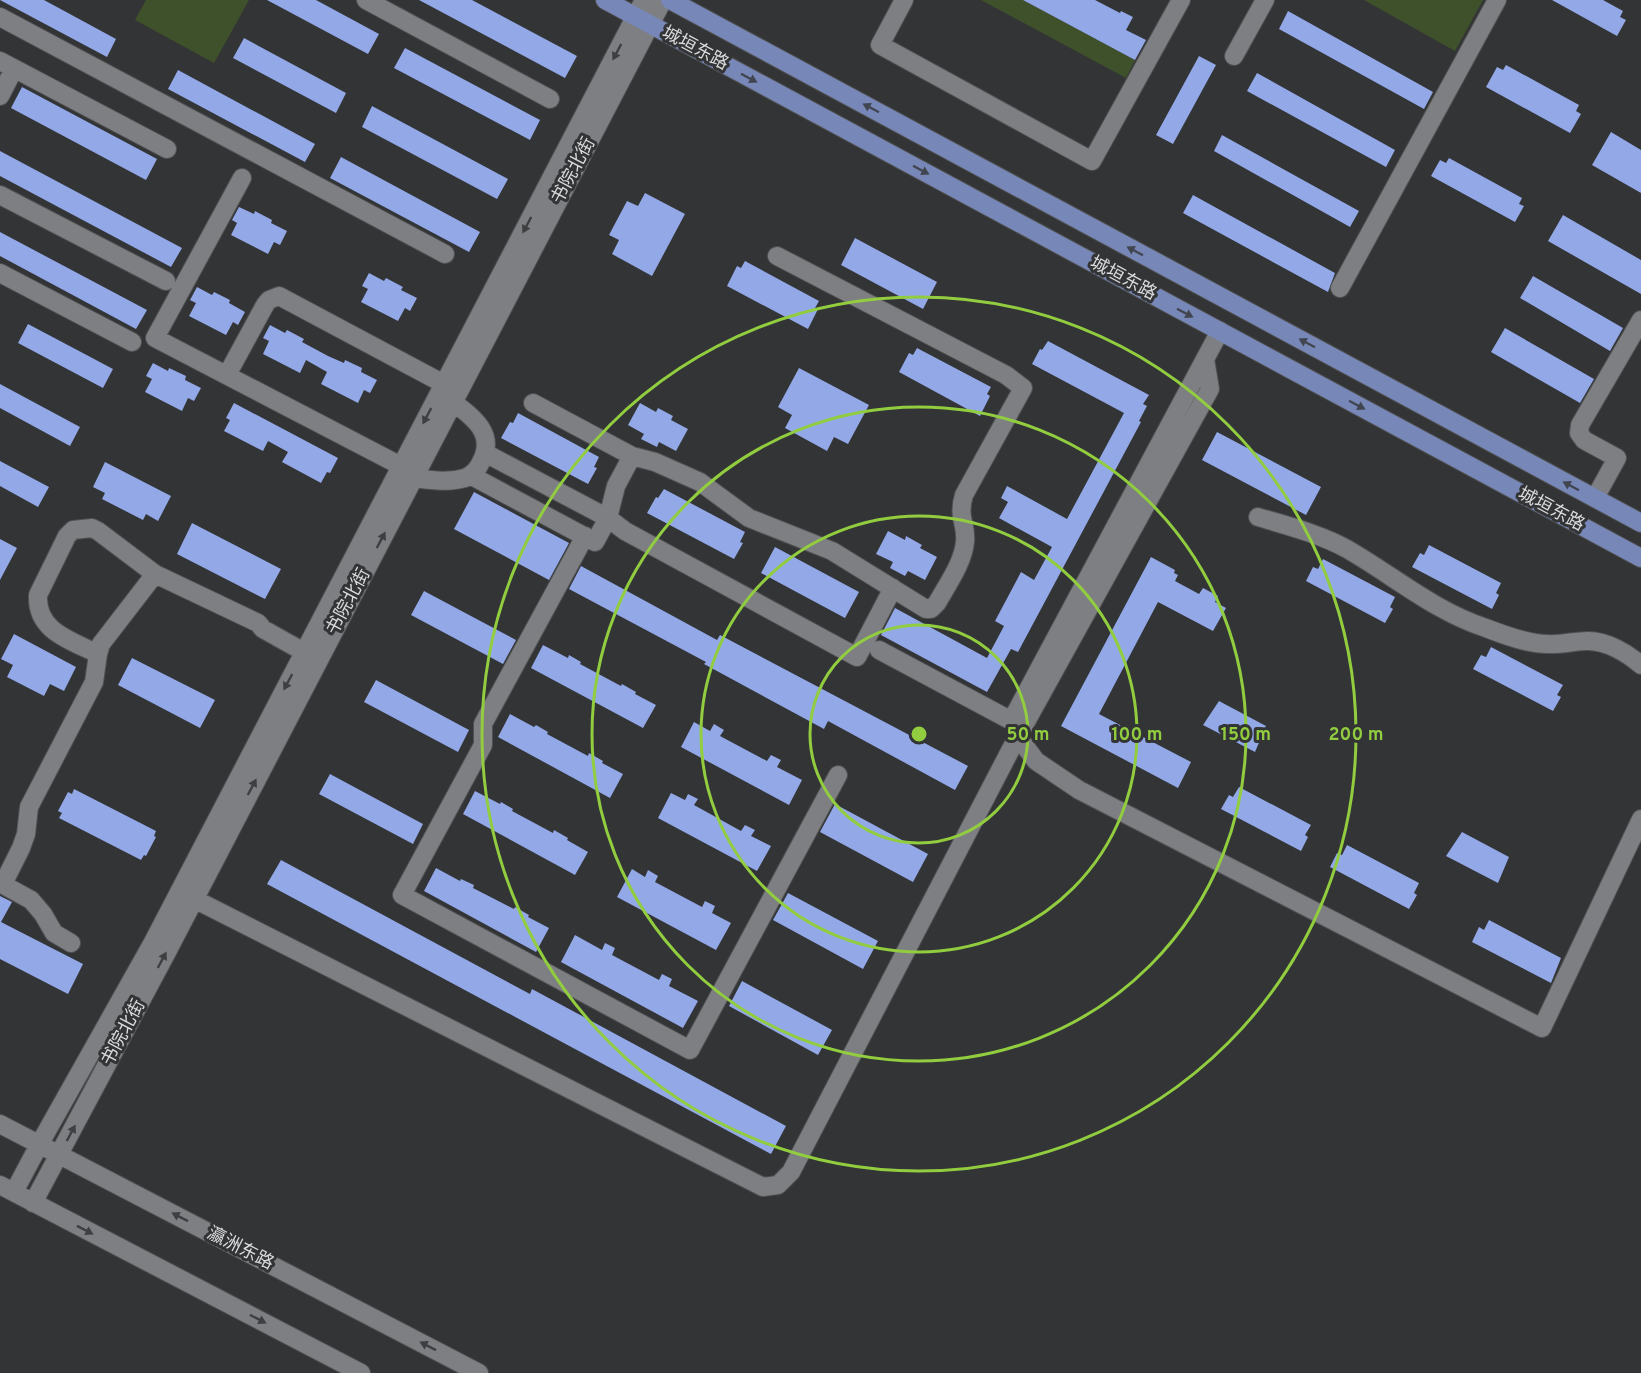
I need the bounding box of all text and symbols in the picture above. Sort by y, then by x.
street label: 城垣东路 [658,22,732,76]
one-way arrow [612,44,622,61]
one-way arrow [741,73,758,83]
one-way arrow [862,103,879,113]
street label: 书院北街 [547,134,601,208]
one-way arrow [913,165,930,175]
one-way arrow [522,216,532,233]
one-way arrow [1127,246,1144,256]
street label: 城垣东路 [1086,252,1160,306]
one-way arrow [1176,307,1194,317]
one-way arrow [1298,338,1315,348]
one-way arrow [1348,400,1365,410]
one-way arrow [422,408,432,425]
one-way arrow [1562,481,1579,491]
street label: 城垣东路 [1514,483,1588,537]
one-way arrow [376,531,386,548]
street label: 书院北街 [322,565,376,639]
one-way arrow [283,674,293,691]
centre of rings [909,724,929,744]
text: 50 m [1006,724,1050,747]
text: 100 m [1111,724,1163,747]
text: 150 m [1221,724,1271,747]
text: 200 m [1328,724,1384,747]
one-way arrow [247,779,257,796]
one-way arrow [157,952,167,969]
street label: 书院北街 [97,996,151,1070]
one-way arrow [66,1124,76,1141]
one-way arrow [171,1213,189,1223]
street label: 瀛洲东路 [203,1222,277,1276]
one-way arrow [76,1224,94,1234]
one-way arrow [249,1314,267,1324]
one-way arrow [419,1341,436,1351]

